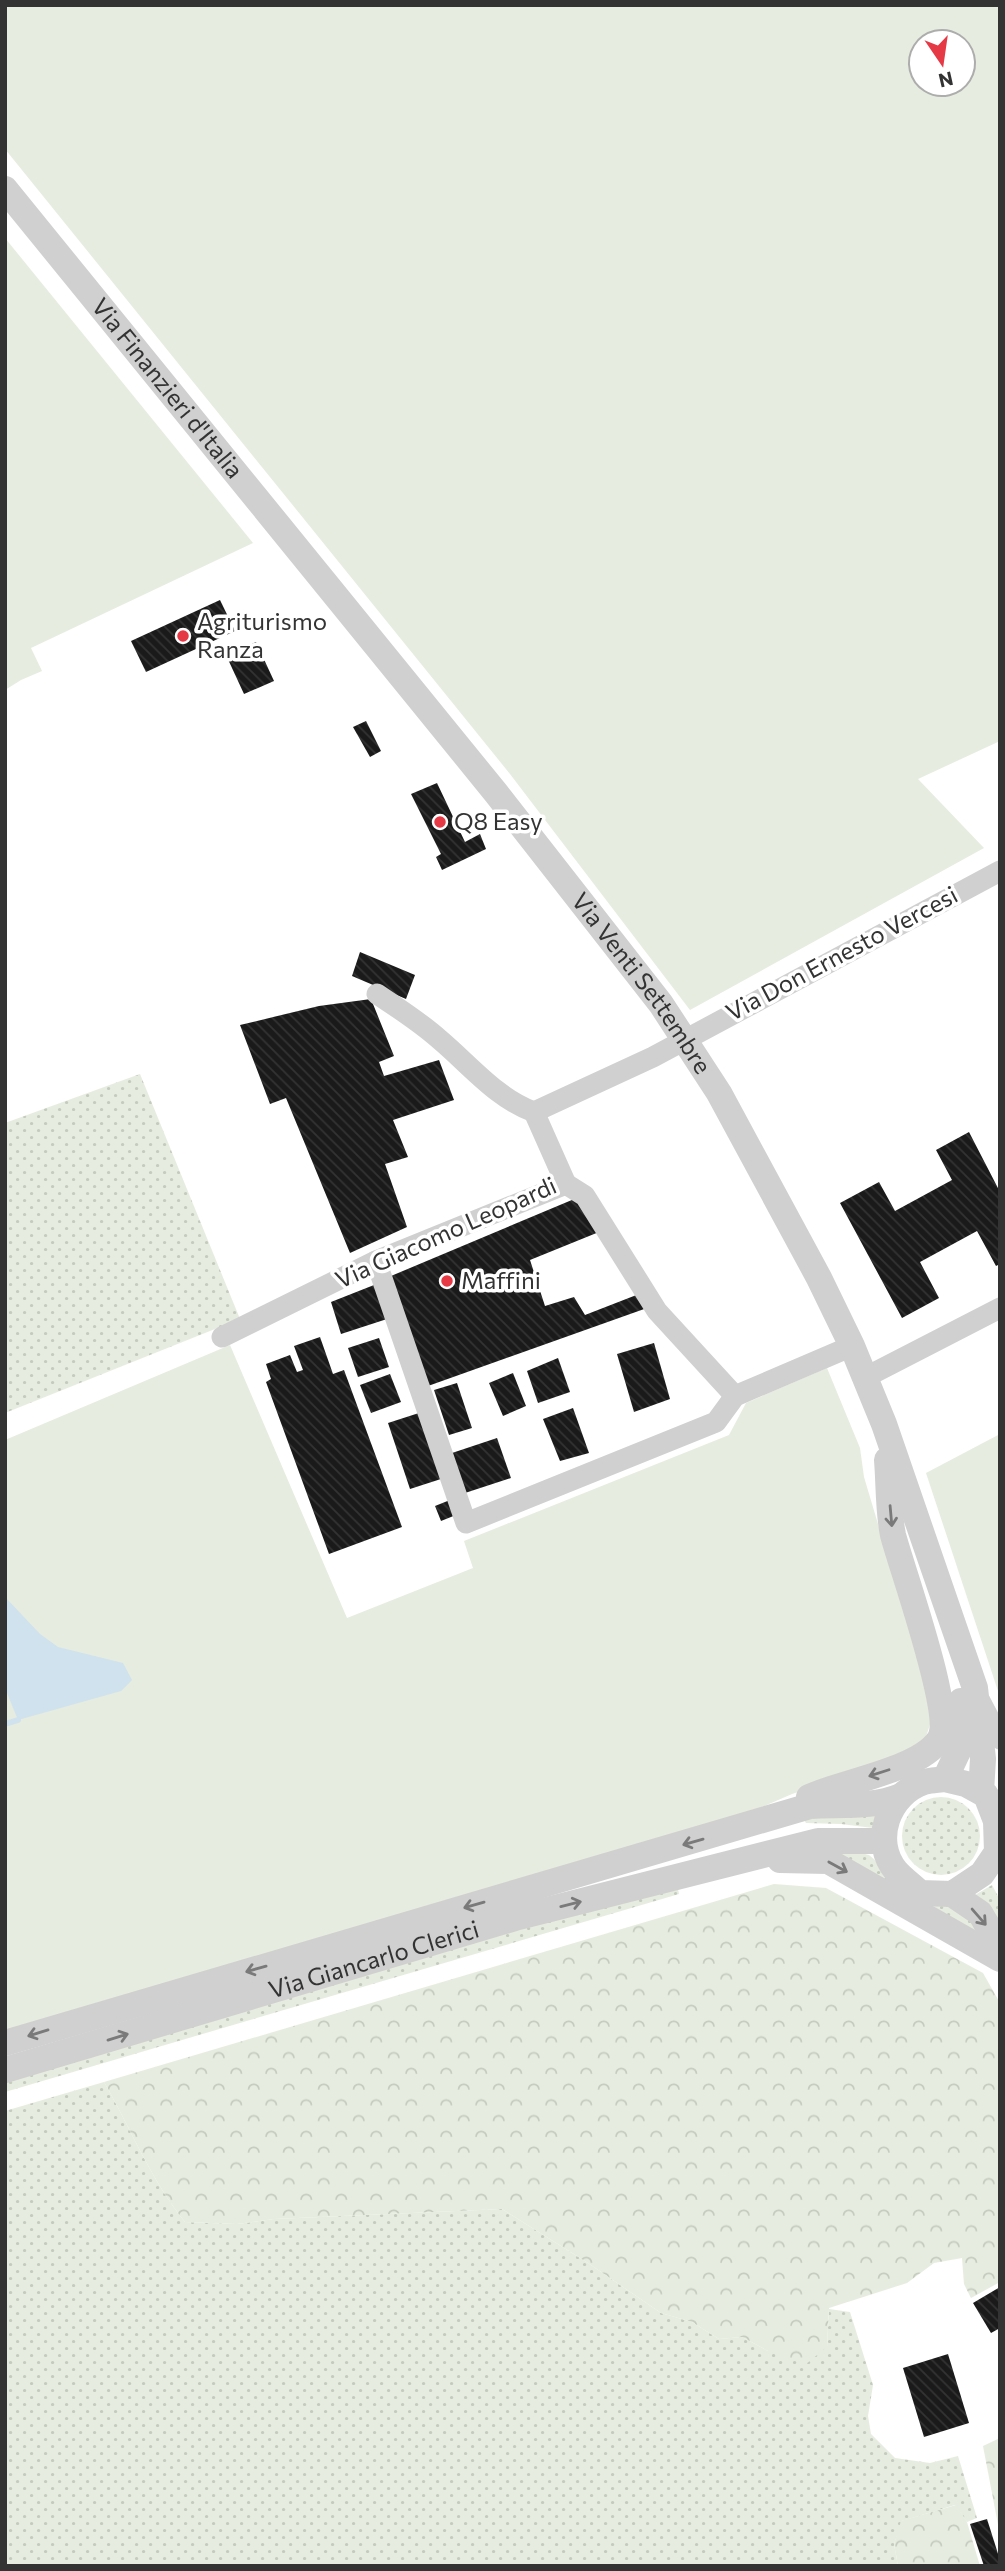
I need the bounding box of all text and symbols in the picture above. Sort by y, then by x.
north arrow [907,28,977,98]
text: N [936,67,955,93]
street label: Via Finanzieri d'Italia [86,292,250,483]
place label: Agriturismo Ranza [197,606,327,663]
marker: Agriturismo Ranza [175,628,191,644]
place label: Q8 Easy [454,806,543,835]
marker: Q8 Easy [432,814,448,830]
street label: Via Don Ernesto Vercesi [721,879,962,1026]
street label: Via Venti Settembre [566,886,718,1079]
street label: Via Giacomo Leopardi [330,1170,560,1293]
place label: Maffini [461,1265,541,1294]
marker: Maffini [439,1273,455,1289]
one-way arrow [885,1504,898,1527]
one-way arrow [869,1768,891,1780]
one-way arrow [682,1837,704,1850]
one-way arrow [827,1860,847,1874]
one-way arrow [559,1897,582,1910]
one-way arrow [463,1900,485,1913]
one-way arrow [971,1908,987,1926]
street label: Via Giancarlo Clerici [265,1914,482,2004]
one-way arrow [245,1964,267,1977]
one-way arrow [27,2028,49,2041]
one-way arrow [107,2030,129,2043]

